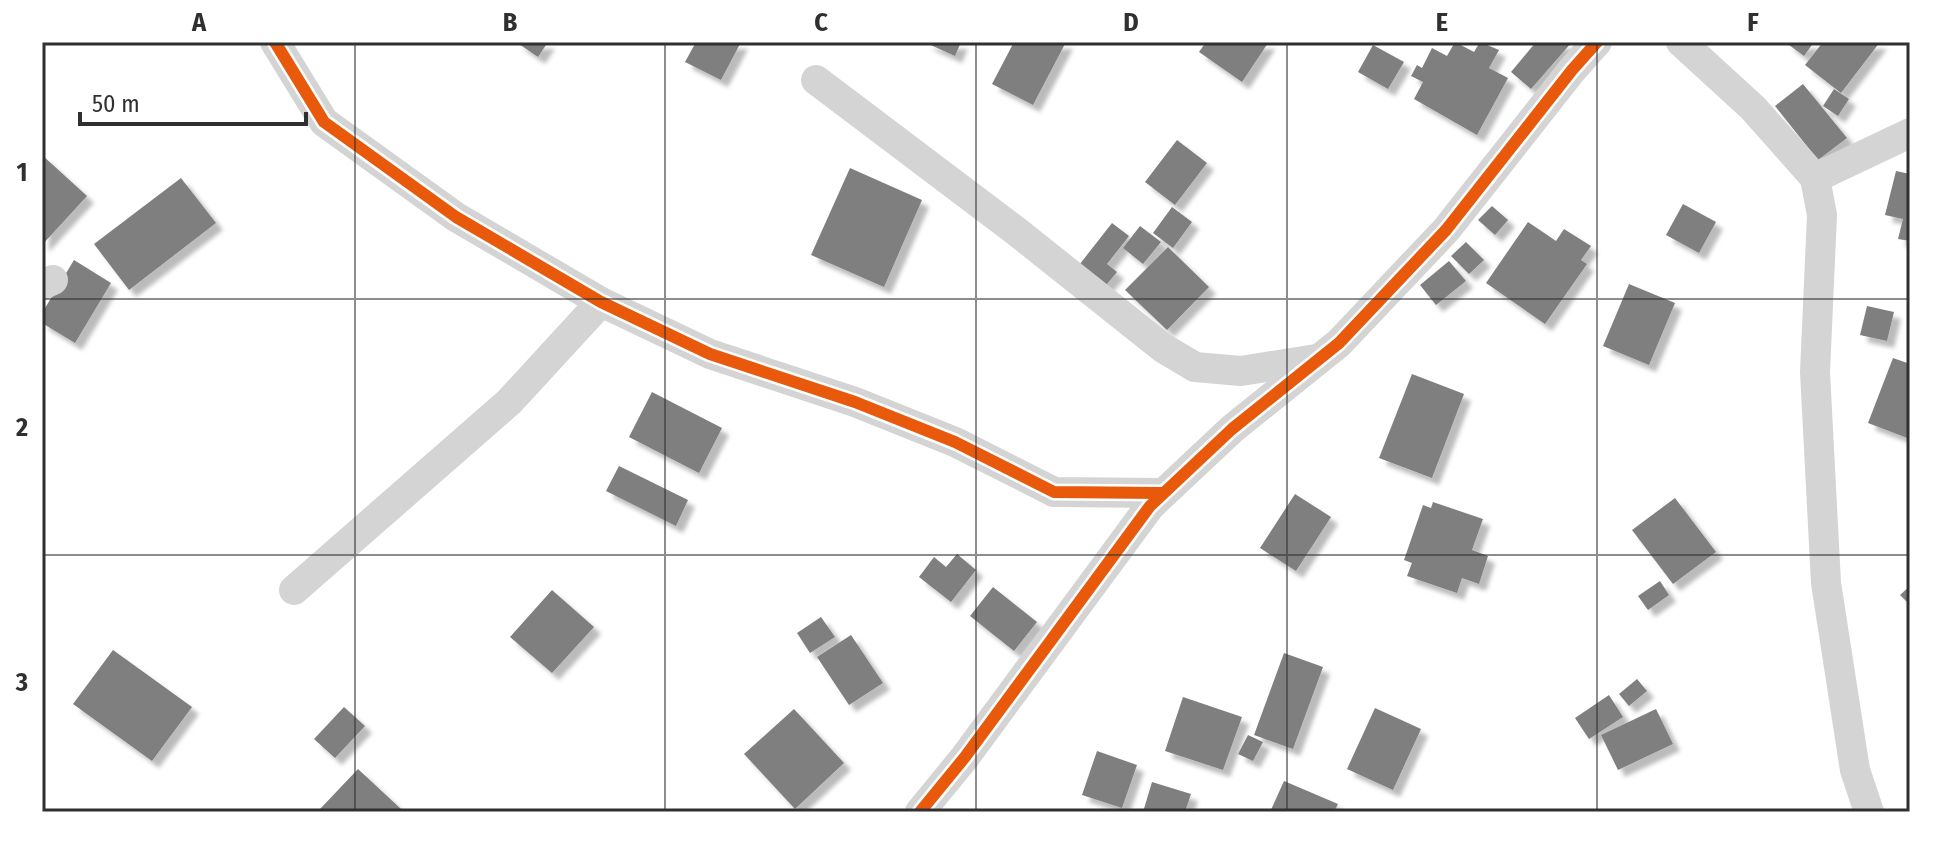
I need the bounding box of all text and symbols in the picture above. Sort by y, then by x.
text: A [191,7,207,38]
text: B [503,7,518,38]
text: C [814,7,828,38]
text: D [1123,7,1139,38]
text: E [1436,7,1448,38]
text: F [1747,7,1759,38]
scale bar [80,76,306,126]
text: 50 m [92,90,140,118]
text: 1 [17,157,28,188]
text: 2 [15,412,28,443]
text: 3 [15,667,28,698]

